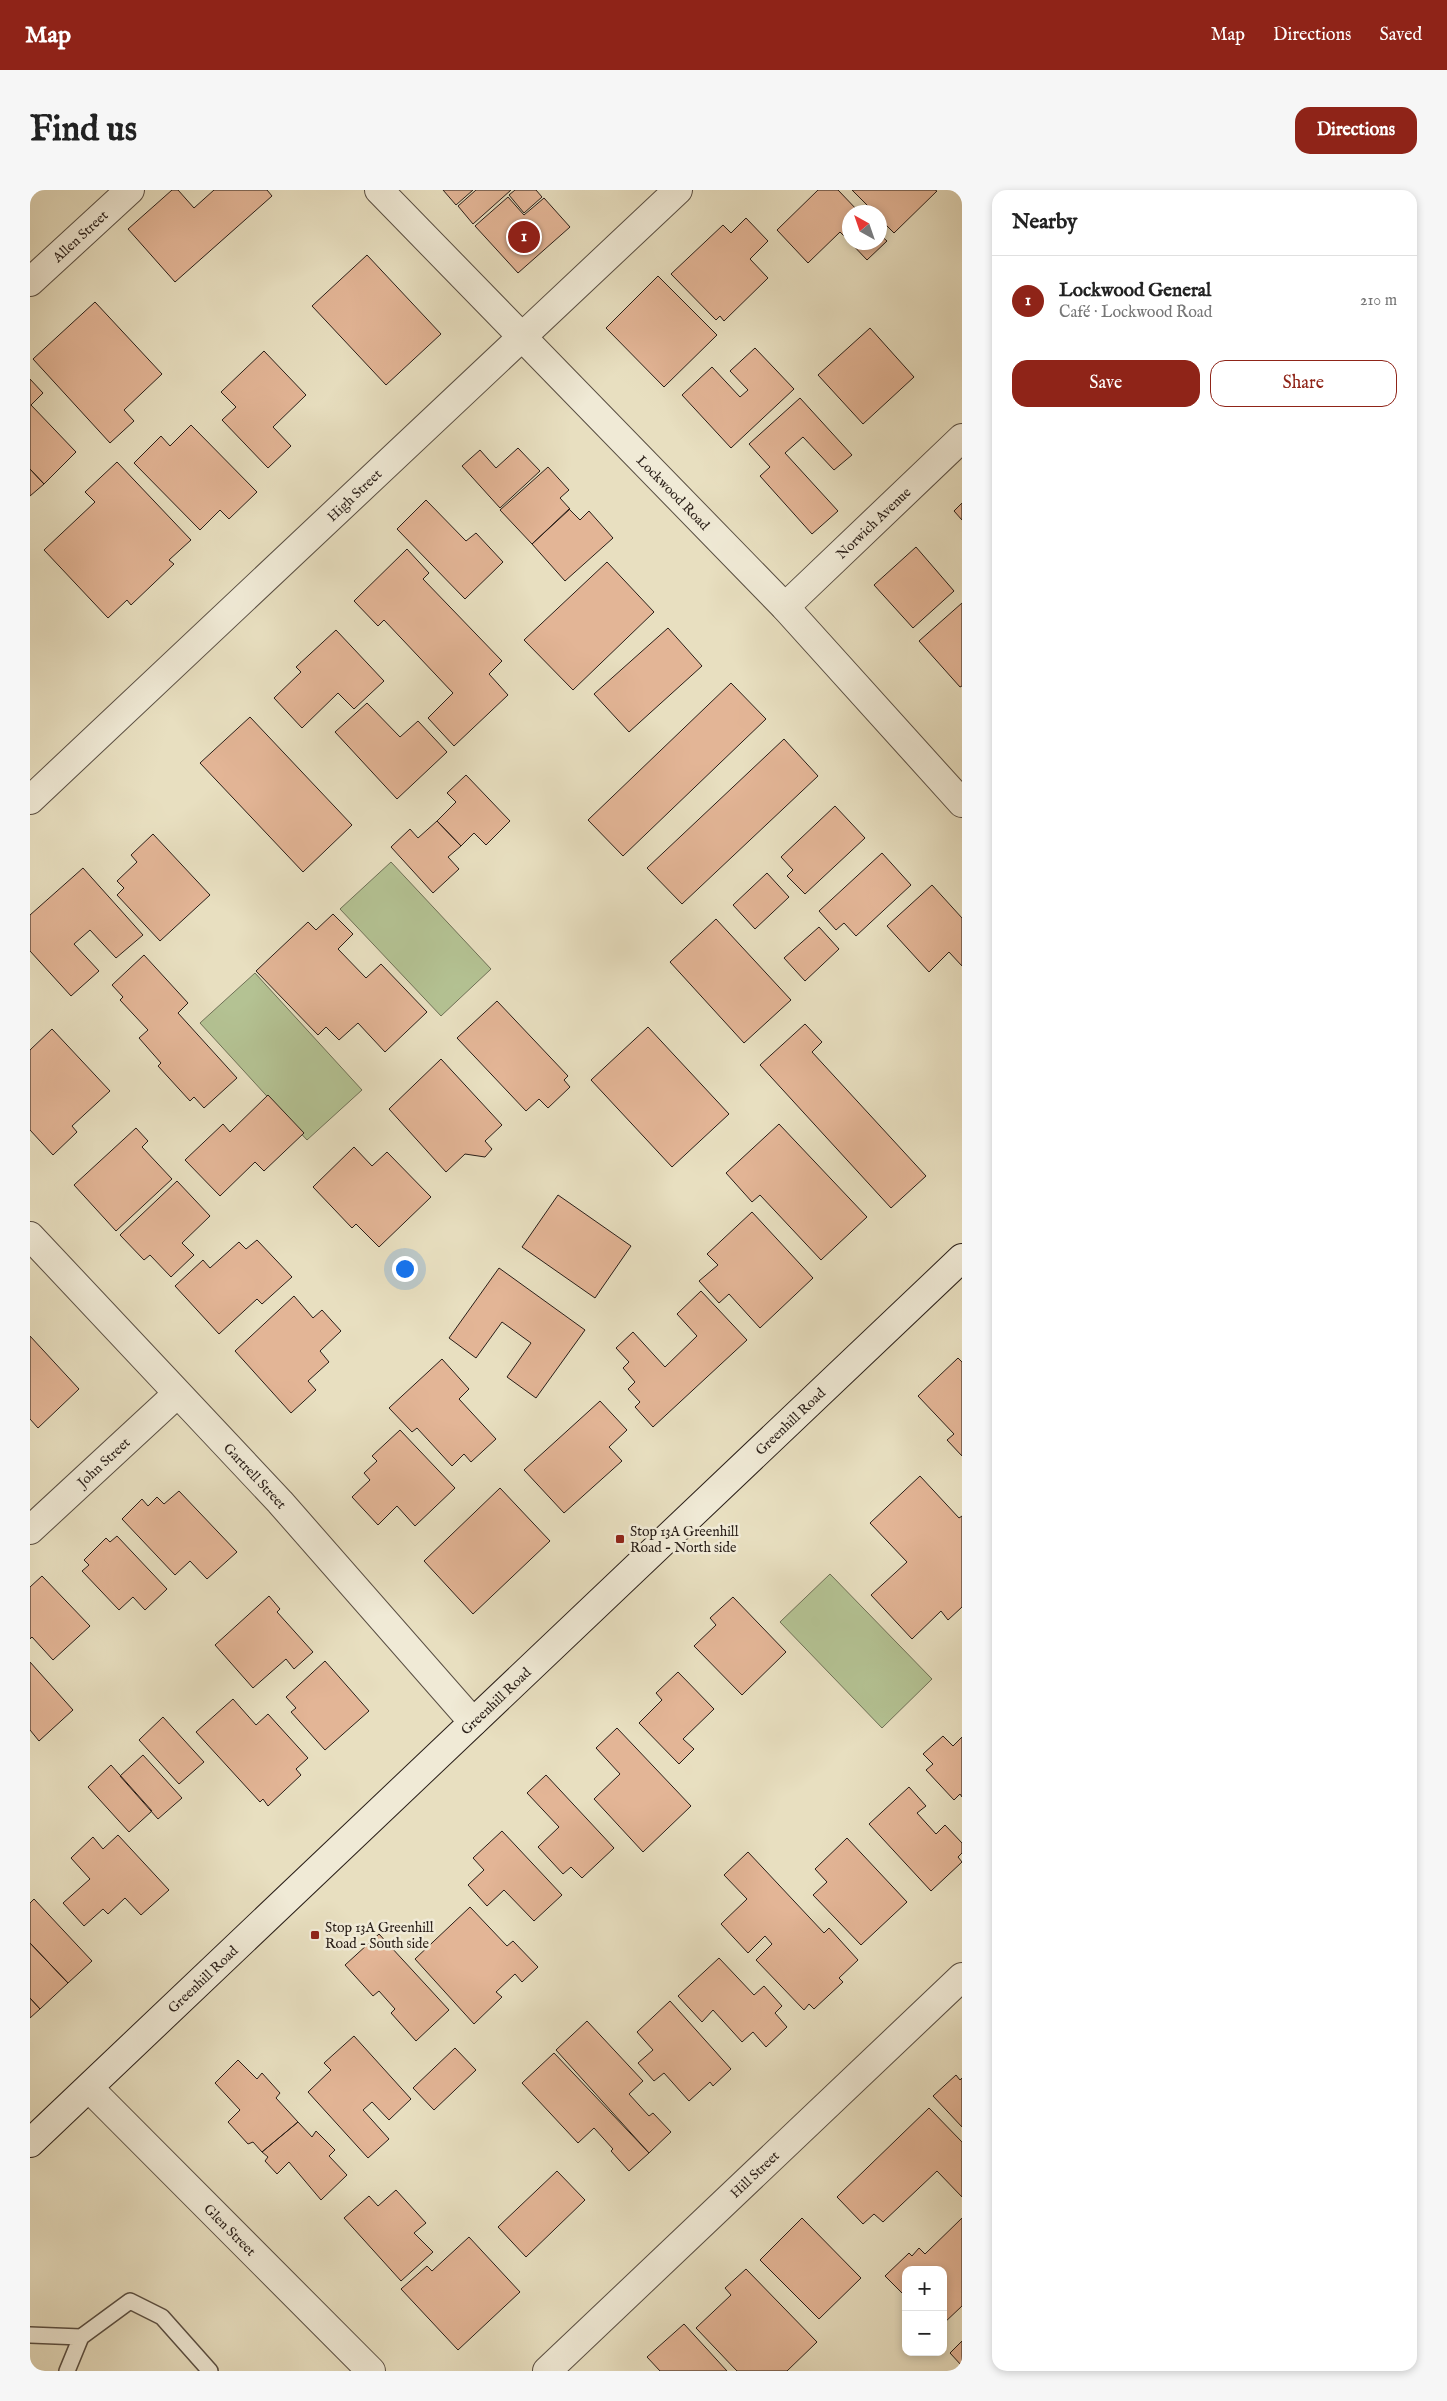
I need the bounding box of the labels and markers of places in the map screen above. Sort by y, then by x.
pin: 1 [508,218,540,256]
place label: Stop 13A Greenhill Road - North side [630,1523,739,1557]
marker: Stop 13A Greenhill Road - North side [614,1533,626,1545]
place label: Stop 13A Greenhill Road - South side [325,1919,434,1953]
marker: Stop 13A Greenhill Road - South side [309,1929,321,1941]

